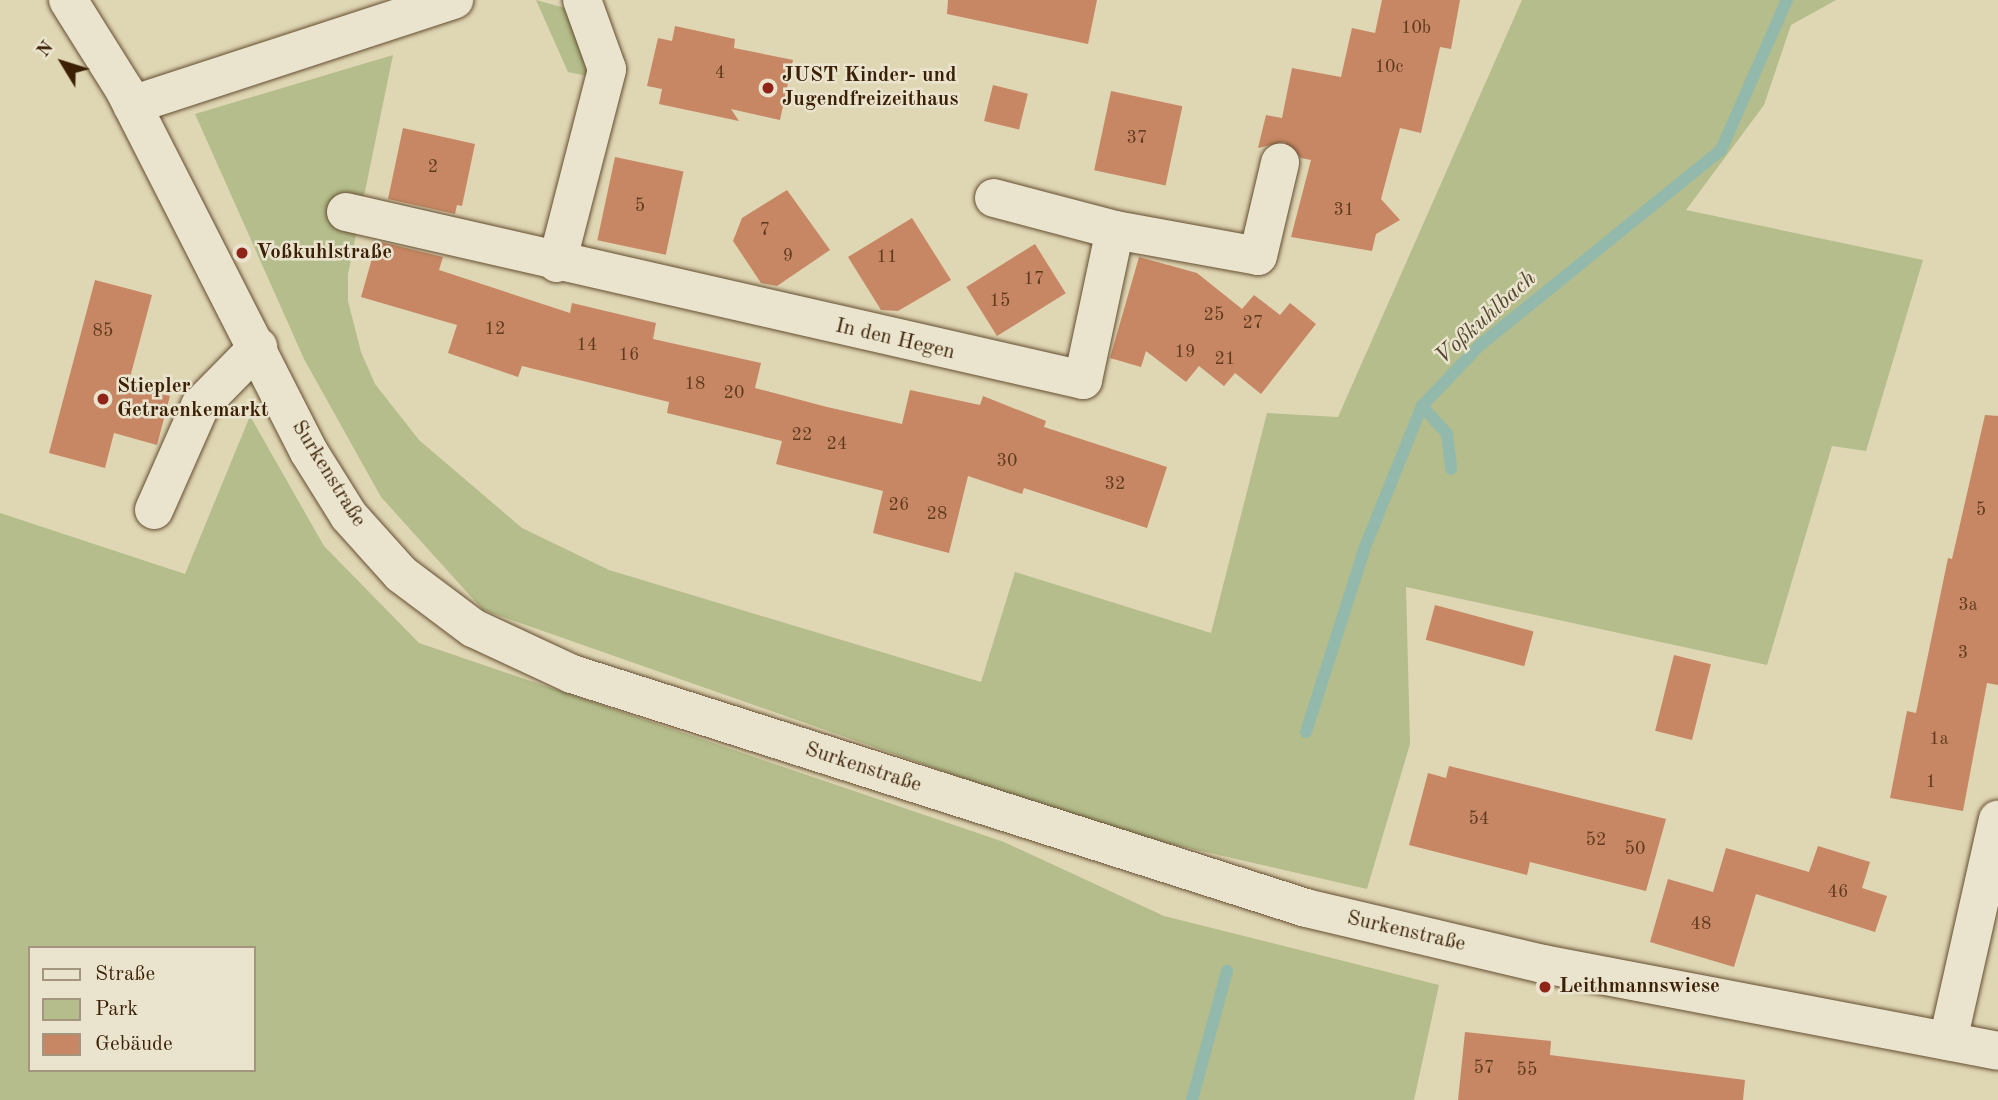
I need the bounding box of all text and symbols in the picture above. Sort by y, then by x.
house number: 10b [1401,17,1431,39]
north arrow [28,28,98,98]
text: N [34,38,58,61]
house number: 10c [1375,56,1403,78]
house number: 4 [715,62,725,84]
place label: JUST Kinder- und Jugendfreizeithaus [782,63,958,113]
marker: JUST Kinder- und Jugendfreizeithaus [760,80,776,96]
house number: 37 [1127,127,1147,149]
house number: 2 [428,156,438,178]
house number: 5 [635,195,645,217]
house number: 31 [1334,199,1354,221]
house number: 7 [760,219,770,241]
place label: Voßkuhlstraße [256,240,392,266]
marker: Voßkuhlstraße [234,245,250,261]
house number: 9 [783,245,793,267]
house number: 11 [877,246,897,268]
water label: Voßkuhlbach [1430,265,1542,371]
house number: 17 [1024,268,1044,290]
house number: 15 [990,290,1010,312]
house number: 25 [1204,304,1224,326]
house number: 27 [1243,312,1263,334]
street label: In den Hegen [833,314,957,366]
house number: 12 [485,318,505,340]
house number: 85 [93,320,113,342]
house number: 14 [577,334,597,356]
house number: 19 [1175,341,1195,363]
house number: 16 [619,344,639,366]
house number: 21 [1215,348,1235,370]
house number: 18 [685,373,705,395]
place label: Stiepler Getraenkemarkt [117,374,269,424]
house number: 20 [724,382,744,404]
marker: Stiepler Getraenkemarkt [95,391,111,407]
street label: Surkenstraße [285,416,371,532]
house number: 22 [792,424,812,446]
house number: 24 [827,433,847,455]
house number: 30 [997,450,1017,472]
house number: 32 [1105,473,1125,495]
house number: 26 [889,494,909,516]
house number: 5 [1976,499,1986,521]
house number: 28 [927,503,947,525]
house number: 3a [1958,594,1978,616]
house number: 3 [1958,642,1968,664]
house number: 1a [1929,728,1949,750]
street label: Surkenstraße [802,737,924,799]
house number: 1 [1926,771,1936,793]
house number: 54 [1469,808,1489,830]
house number: 52 [1586,829,1606,851]
house number: 50 [1625,838,1645,860]
house number: 46 [1828,881,1848,903]
street label: Surkenstraße [1344,906,1468,958]
house number: 48 [1691,913,1711,935]
legend [28,946,256,1072]
text: Straße [95,964,155,985]
place label: Leithmannswiese [1559,974,1720,1000]
marker: Leithmannswiese [1537,979,1553,995]
text: Park [95,999,138,1020]
text: Gebäude [95,1034,173,1055]
house number: 57 [1474,1057,1494,1079]
house number: 55 [1517,1059,1537,1081]

